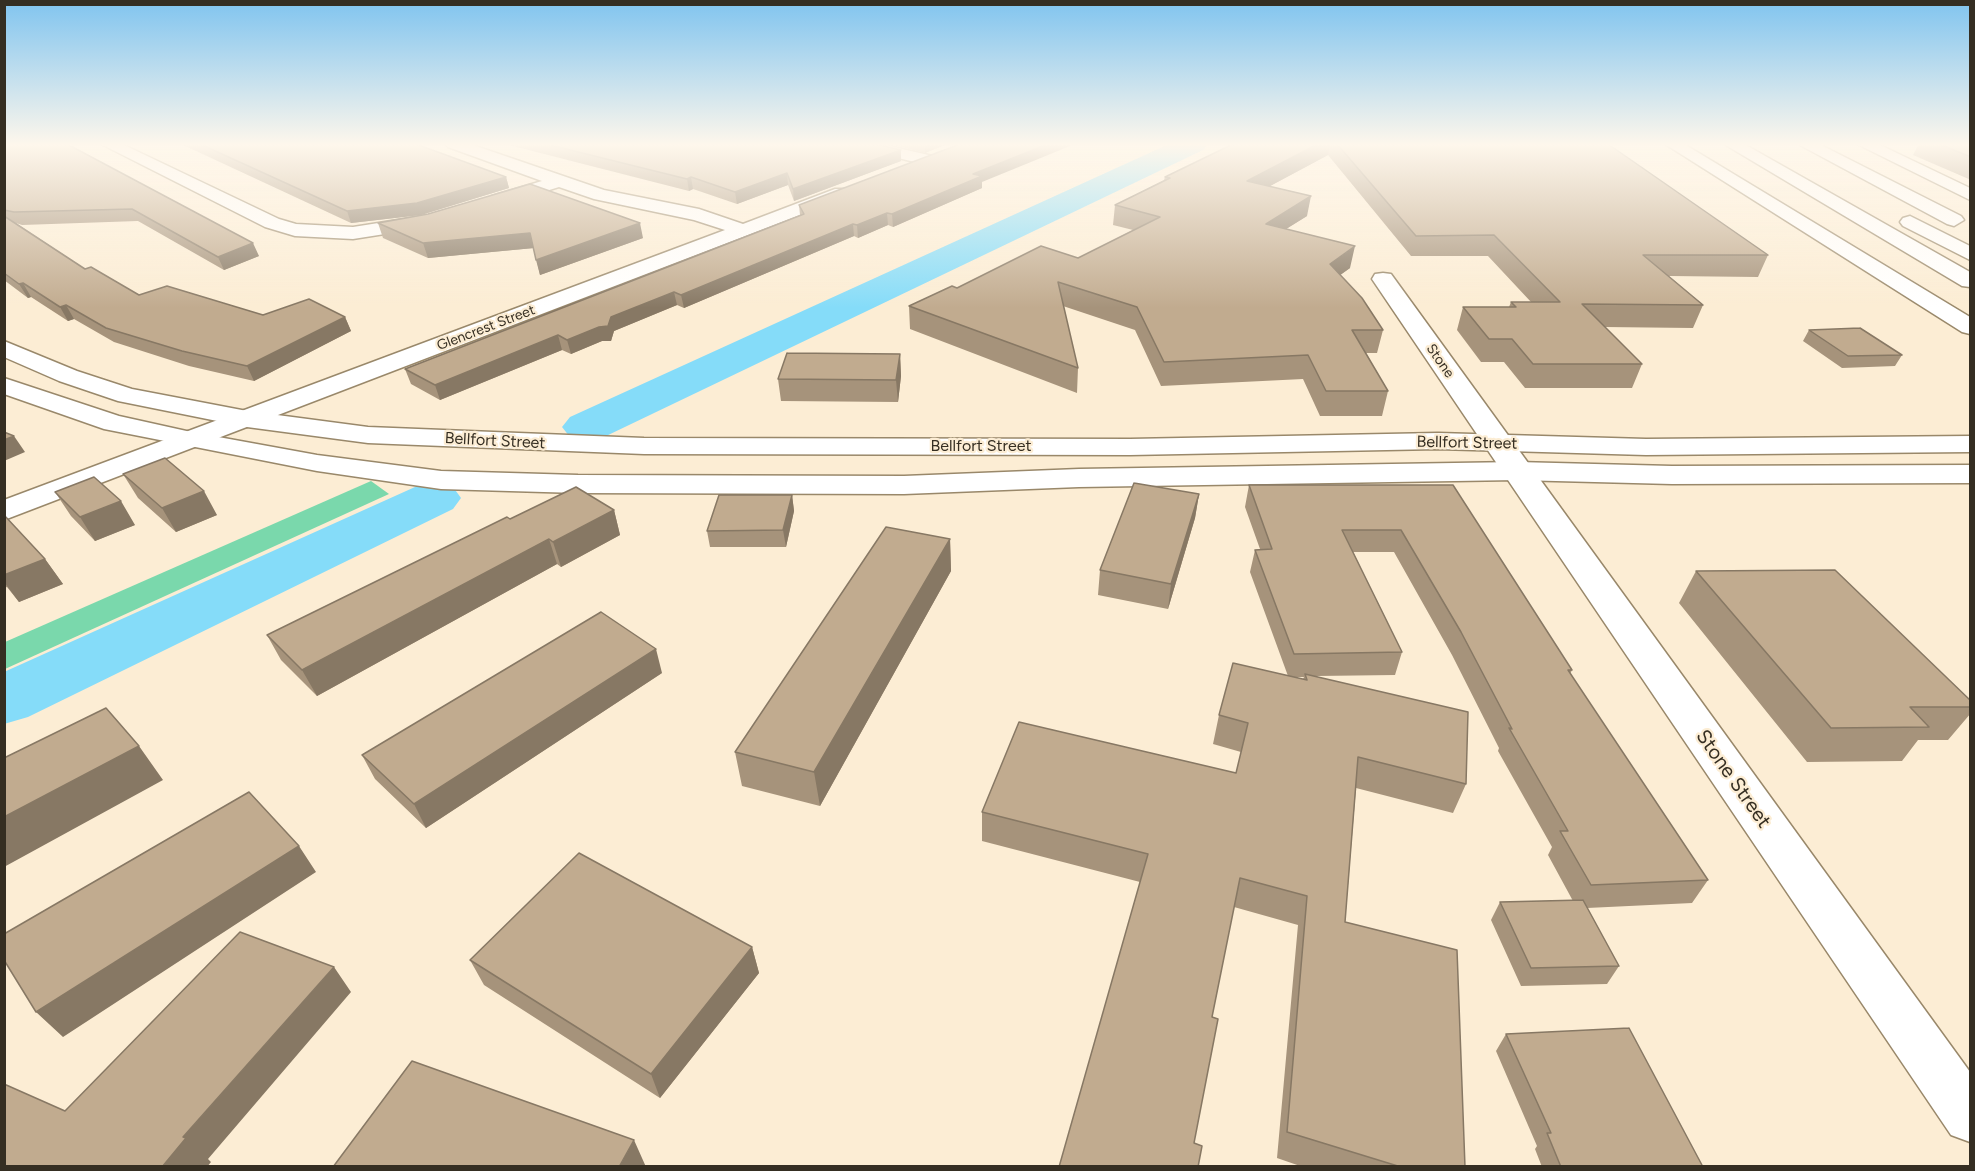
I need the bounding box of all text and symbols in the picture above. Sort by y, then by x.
street label: Glencrest Street [435,302,537,354]
street label: Stone [1422,341,1458,381]
street label: Bellfort Street [444,429,546,453]
street label: Bellfort Street [1416,433,1518,453]
street label: Bellfort Street [931,436,1031,456]
street label: Stone Street [1690,725,1776,833]

